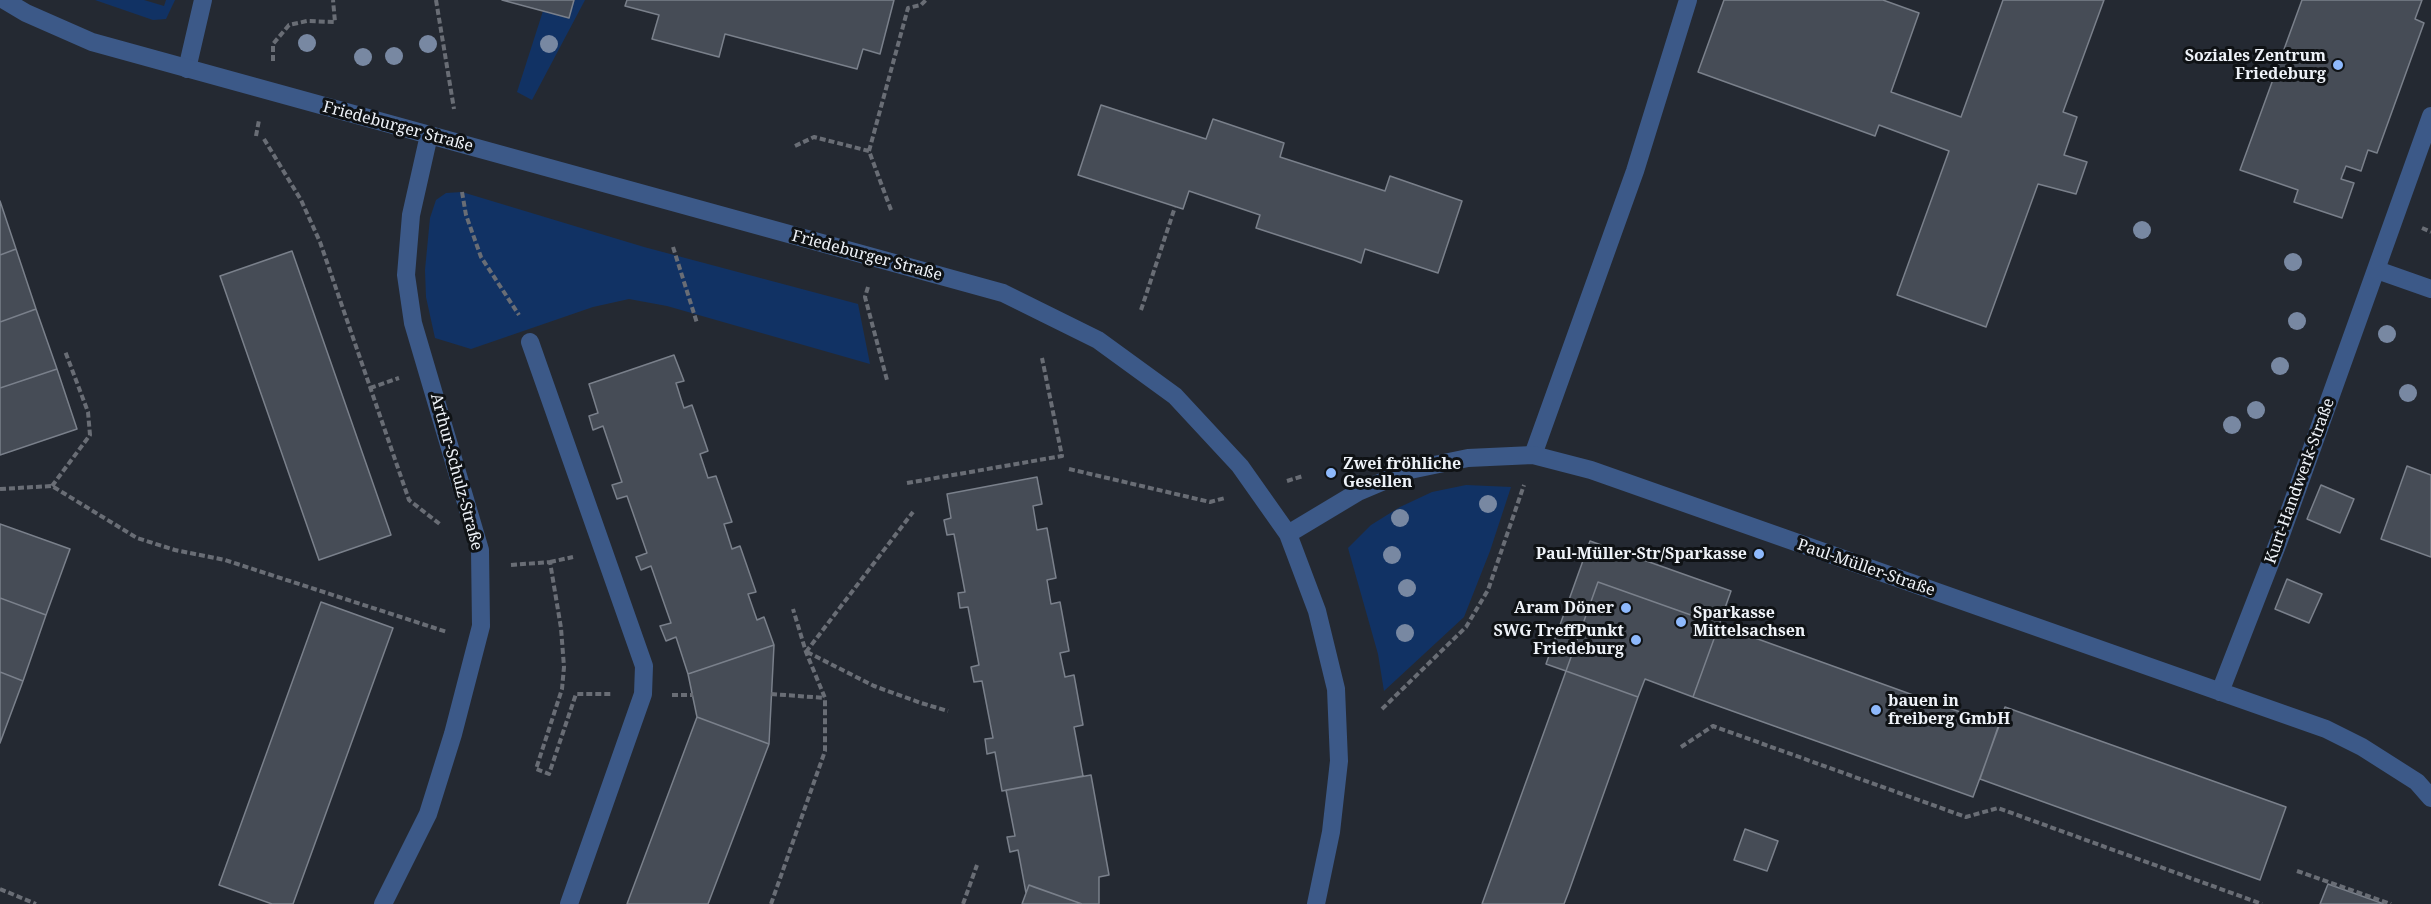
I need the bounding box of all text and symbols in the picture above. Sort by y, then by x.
place label: Soziales Zentrum Friedeburg [2185,46,2326,84]
marker: Soziales Zentrum Friedeburg [2331,58,2345,72]
street label: Friedeburger Straße [321,98,475,156]
street label: Friedeburger Straße [790,227,944,285]
street label: Arthur-Schulz-Straße [426,391,486,553]
street label: Kurt-Handwerk-Straße [2261,396,2339,566]
place label: Zwei fröhliche Gesellen [1343,454,1461,492]
marker: Zwei fröhliche Gesellen [1324,466,1338,480]
street label: Paul-Müller-Straße [1795,535,1937,601]
place label: Paul-Müller-Str/Sparkasse [1536,544,1747,564]
marker: Paul-Müller-Str/Sparkasse [1752,547,1766,561]
place label: Aram Döner [1514,598,1614,618]
marker: Aram Döner [1619,601,1633,615]
place label: Sparkasse Mittelsachsen [1693,603,1806,641]
marker: Sparkasse Mittelsachsen [1674,615,1688,629]
place label: SWG TreffPunkt Friedeburg [1493,621,1624,659]
marker: SWG TreffPunkt Friedeburg [1629,633,1643,647]
place label: bauen in freiberg GmbH [1888,691,2010,729]
marker: bauen in freiberg GmbH [1869,703,1883,717]

